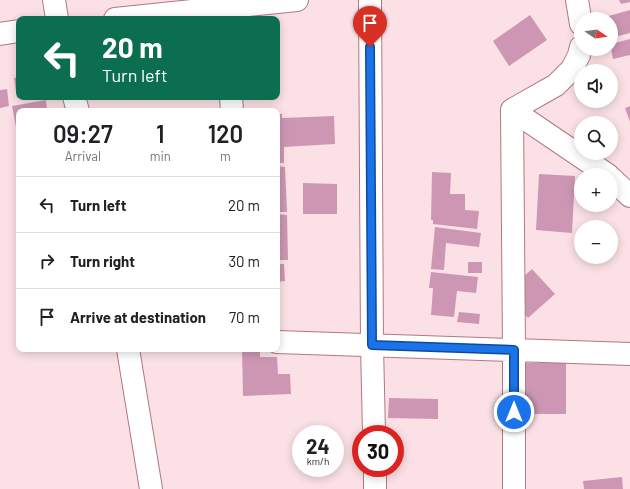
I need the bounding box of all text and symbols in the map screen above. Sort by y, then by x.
pin [353,6,387,47]
icon: arrive [359,12,381,34]
north arrow [574,12,618,56]
map controls [574,12,618,264]
text: 20 m [102,30,163,64]
icon: left [36,32,88,84]
text: Turn left [102,64,168,86]
button: sound [574,64,618,108]
button: search [574,116,618,160]
text: 09:27 [53,119,113,148]
text: 1 [156,119,164,148]
text: 120 [208,119,243,148]
text: Arrival [65,148,101,164]
text: min [150,148,171,164]
text: m [220,148,231,164]
button: + [574,168,618,212]
icon: left [36,194,58,216]
text: Turn left [70,196,126,214]
text: 20 m [228,196,260,214]
button: − [574,220,618,264]
icon: right [36,250,58,272]
text: Turn right [70,252,135,270]
text: 30 m [228,252,260,270]
icon: arrive [36,306,58,328]
text: Arrive at destination [70,308,206,326]
text: 70 m [229,308,260,326]
position arrow [493,391,535,433]
speed limit sign: 30 [352,425,404,477]
text: 24 [306,434,330,458]
text: km/h [307,455,329,467]

